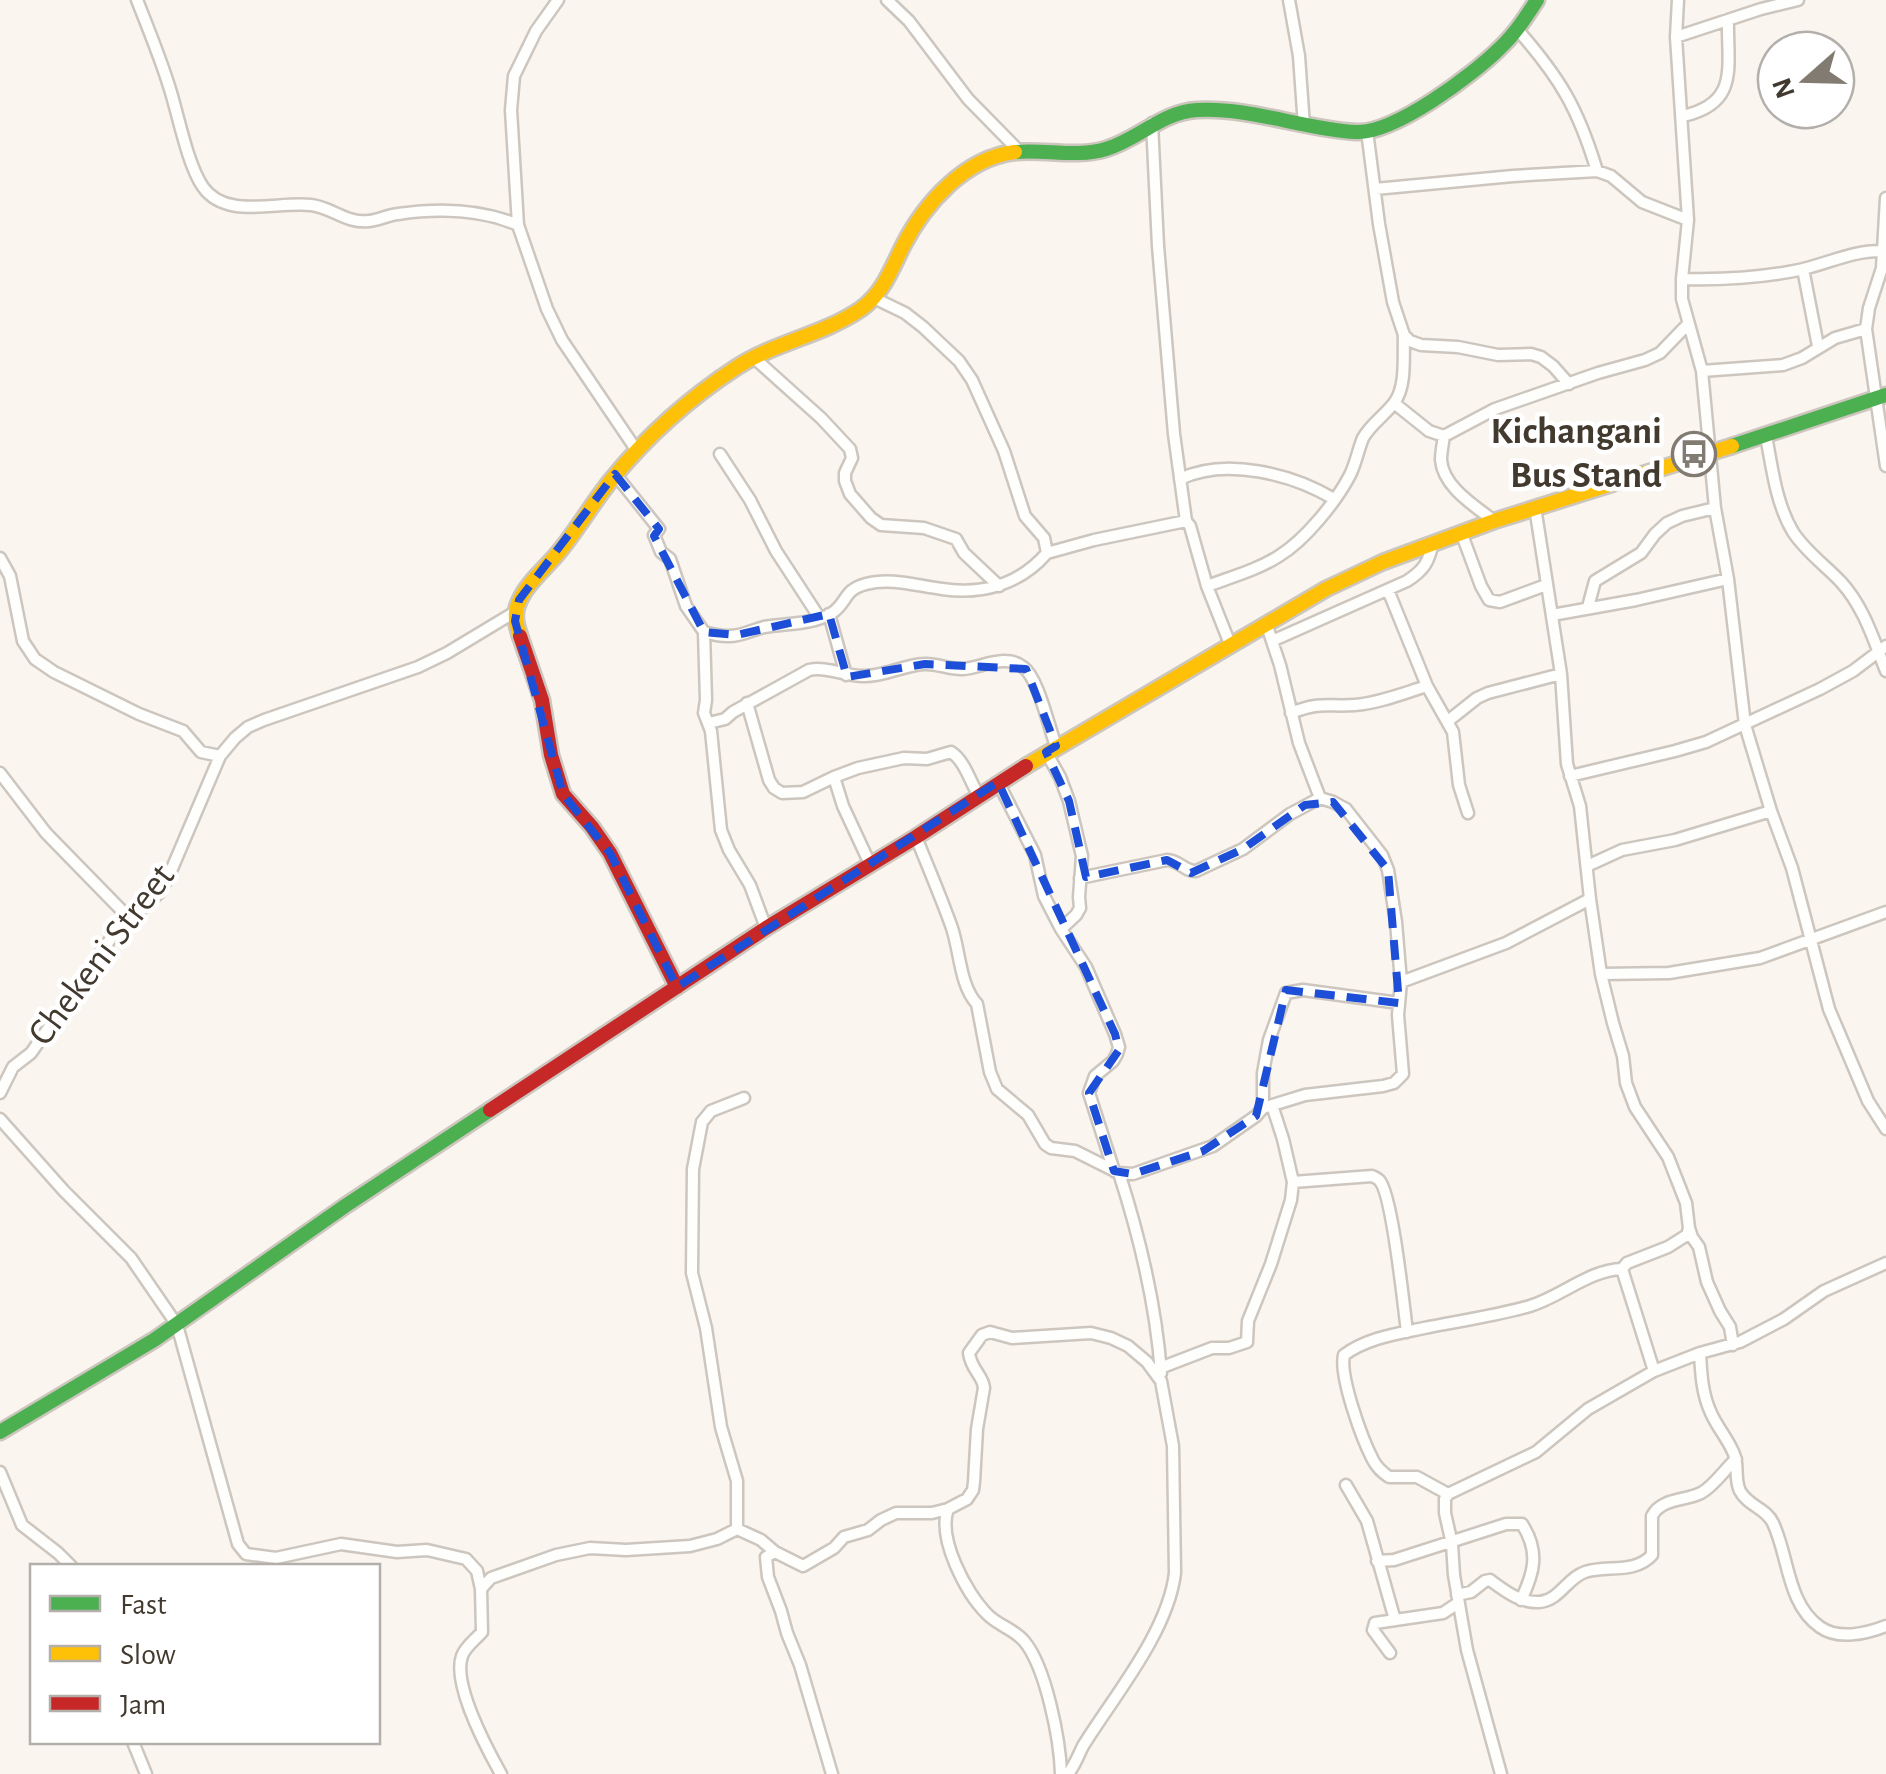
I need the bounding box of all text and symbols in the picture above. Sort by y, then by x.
north arrow [1756,30,1856,130]
text: N [1768,74,1801,102]
place label: Kichangani Bus Stand [1490,413,1662,495]
bus stop icon: Kichangani Bus Stand [1671,431,1717,477]
street label: Chekeni Street [22,857,182,1053]
legend [30,1564,380,1744]
text: Fast [120,1590,167,1620]
text: Slow [120,1640,176,1670]
text: Jam [120,1690,166,1720]

